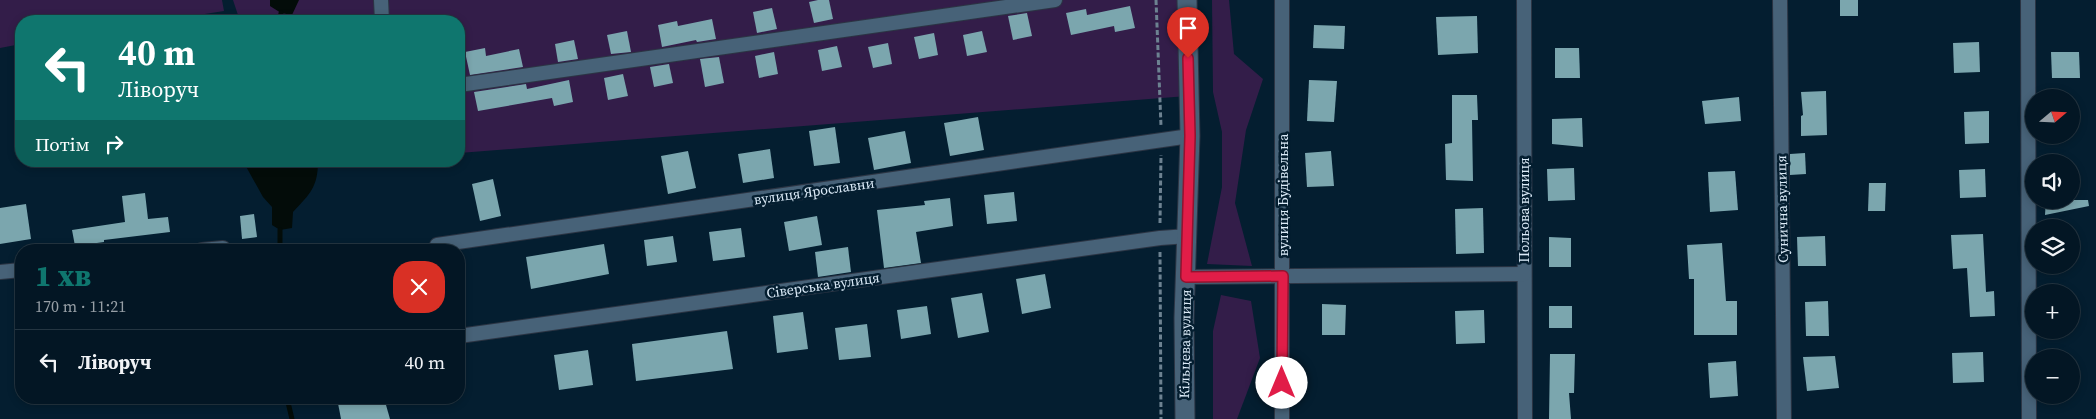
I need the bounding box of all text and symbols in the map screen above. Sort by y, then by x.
pin [1167,7,1209,58]
icon: arrive [1174,14,1202,42]
text: 40 m [118,29,195,77]
icon: left [35,35,100,100]
text: Ліворуч [118,74,199,104]
north arrow [2025,89,2080,144]
map controls [2025,89,2080,404]
icon: right [100,130,128,158]
text: Потім [35,131,90,157]
street label: вулиця Будівельна [1273,133,1293,256]
button: sound [2025,154,2080,209]
street label: Сунична вулиця [1771,155,1793,263]
street label: Польова вулиця [1514,157,1534,263]
street label: вулиця Ярославни [752,173,876,209]
button: layers [2025,219,2080,274]
text: 1 хв [35,255,91,296]
button: close [393,261,445,313]
street label: Сіверська вулиця [765,267,881,303]
button: + [2025,284,2080,339]
street label: Кільцева вулиця [1174,289,1196,399]
text: 170 m · 11:21 [35,295,126,317]
icon: left [35,348,63,376]
text: Ліворуч [78,349,151,375]
text: 40 m [404,349,445,375]
button: − [2025,349,2080,404]
position arrow [1255,356,1307,408]

